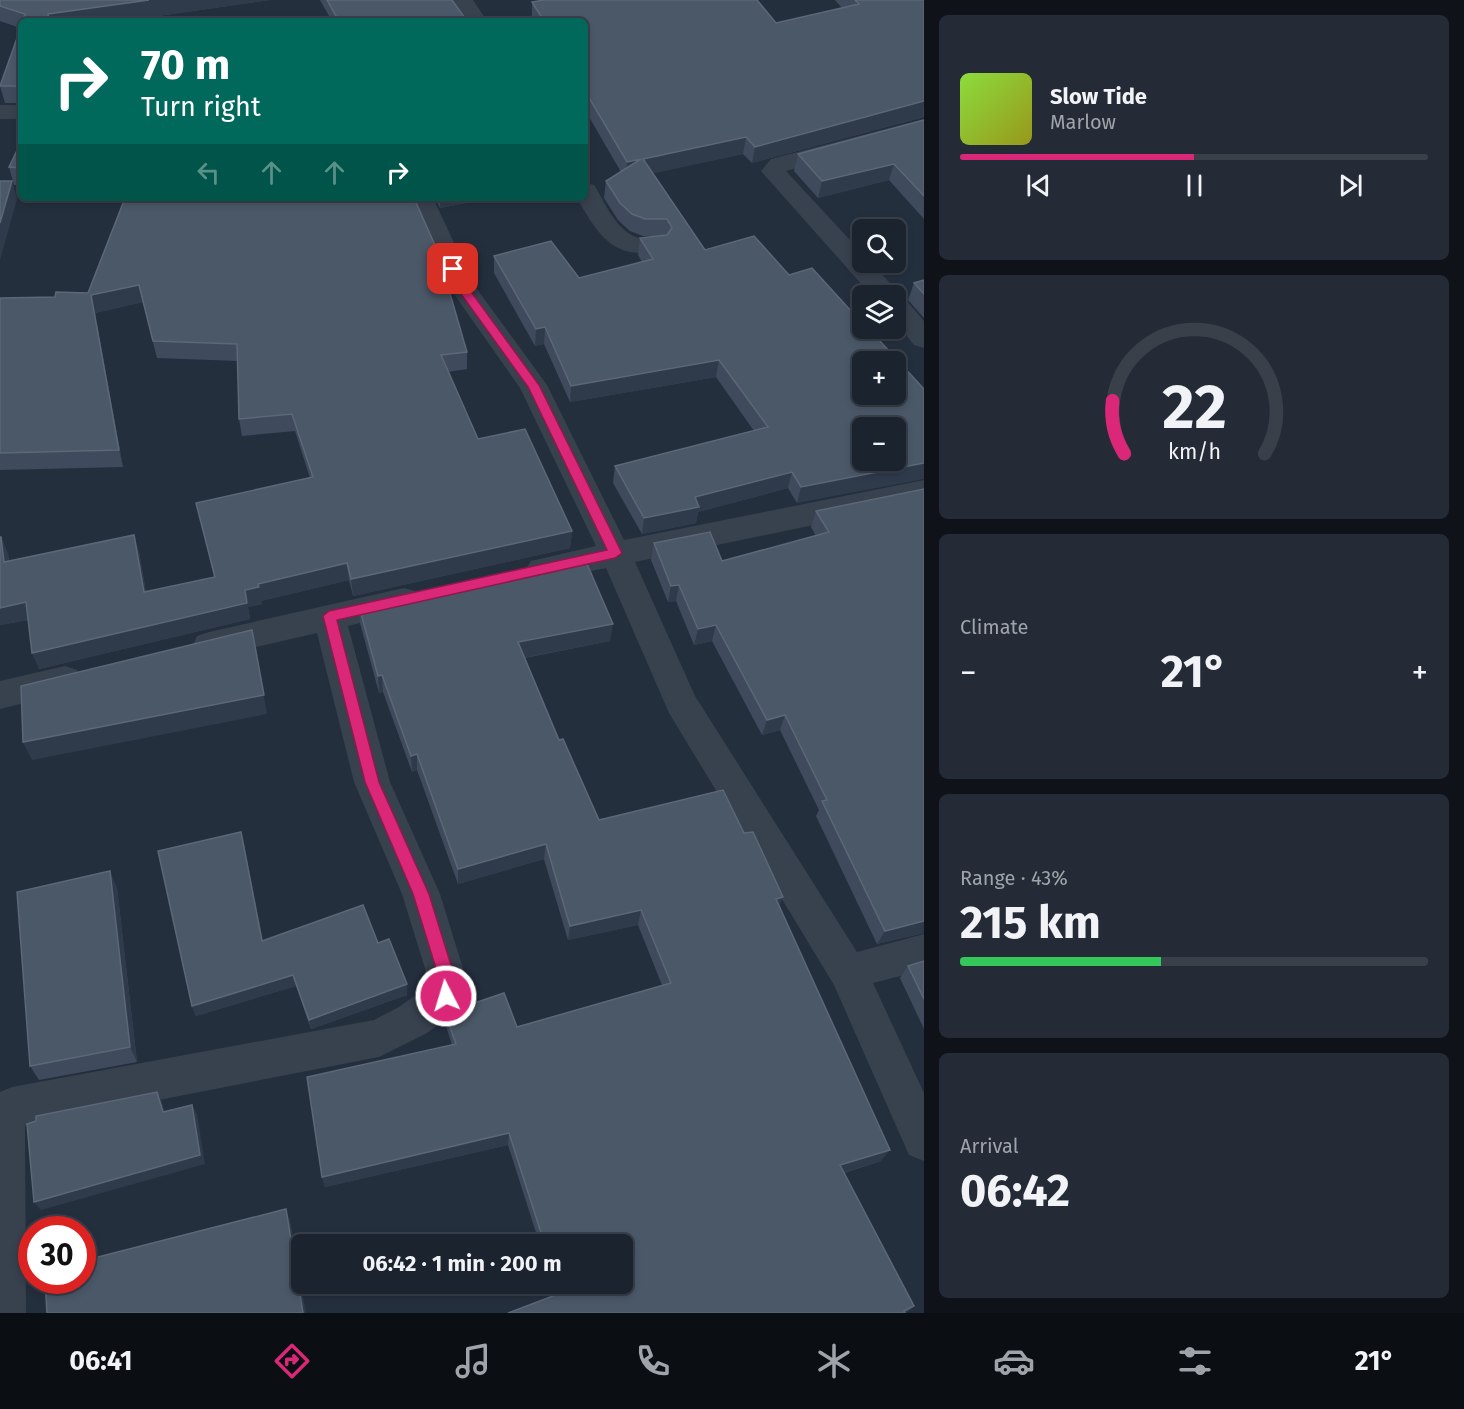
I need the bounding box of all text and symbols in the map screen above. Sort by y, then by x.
text: 70 m [141,40,230,90]
icon: right [42,42,120,120]
text: Slow Tide [1050,83,1147,110]
text: Turn right [141,91,261,123]
text: Marlow [1050,110,1116,134]
icon: left [192,156,225,189]
icon: ahead [255,156,288,189]
icon: ahead [318,156,351,189]
icon: right [381,156,414,189]
icon: previous [1022,169,1055,202]
icon: pause [1178,169,1211,202]
icon: next [1334,169,1367,202]
map controls [852,219,906,471]
button: search [852,219,906,273]
pin [427,243,478,294]
icon: arrive [436,252,469,285]
button: layers [852,285,906,339]
button: + [852,351,906,405]
text: 22 [1162,370,1226,445]
button: − [852,417,906,471]
text: km/h [1167,439,1221,465]
text: Climate [960,615,1028,639]
text: 21° [1161,645,1227,699]
text: − [960,653,977,693]
text: + [1412,653,1428,693]
text: Range · 43% [960,866,1068,890]
text: 215 km [960,896,1101,950]
position arrow [414,964,478,1028]
text: Arrival [960,1134,1019,1158]
text: 06:42 [960,1164,1070,1218]
speed limit sign: 30 [18,1216,96,1294]
text: 06:42 · 1 min · 200 m [362,1250,562,1277]
icon: directions [271,1340,313,1382]
icon: music [452,1340,494,1382]
icon: phone [632,1340,674,1382]
icon: climate [813,1340,855,1382]
icon: car [993,1340,1035,1382]
icon: filters [1174,1340,1216,1382]
text: 06:41 [69,1345,133,1377]
text: 21° [1355,1345,1395,1377]

